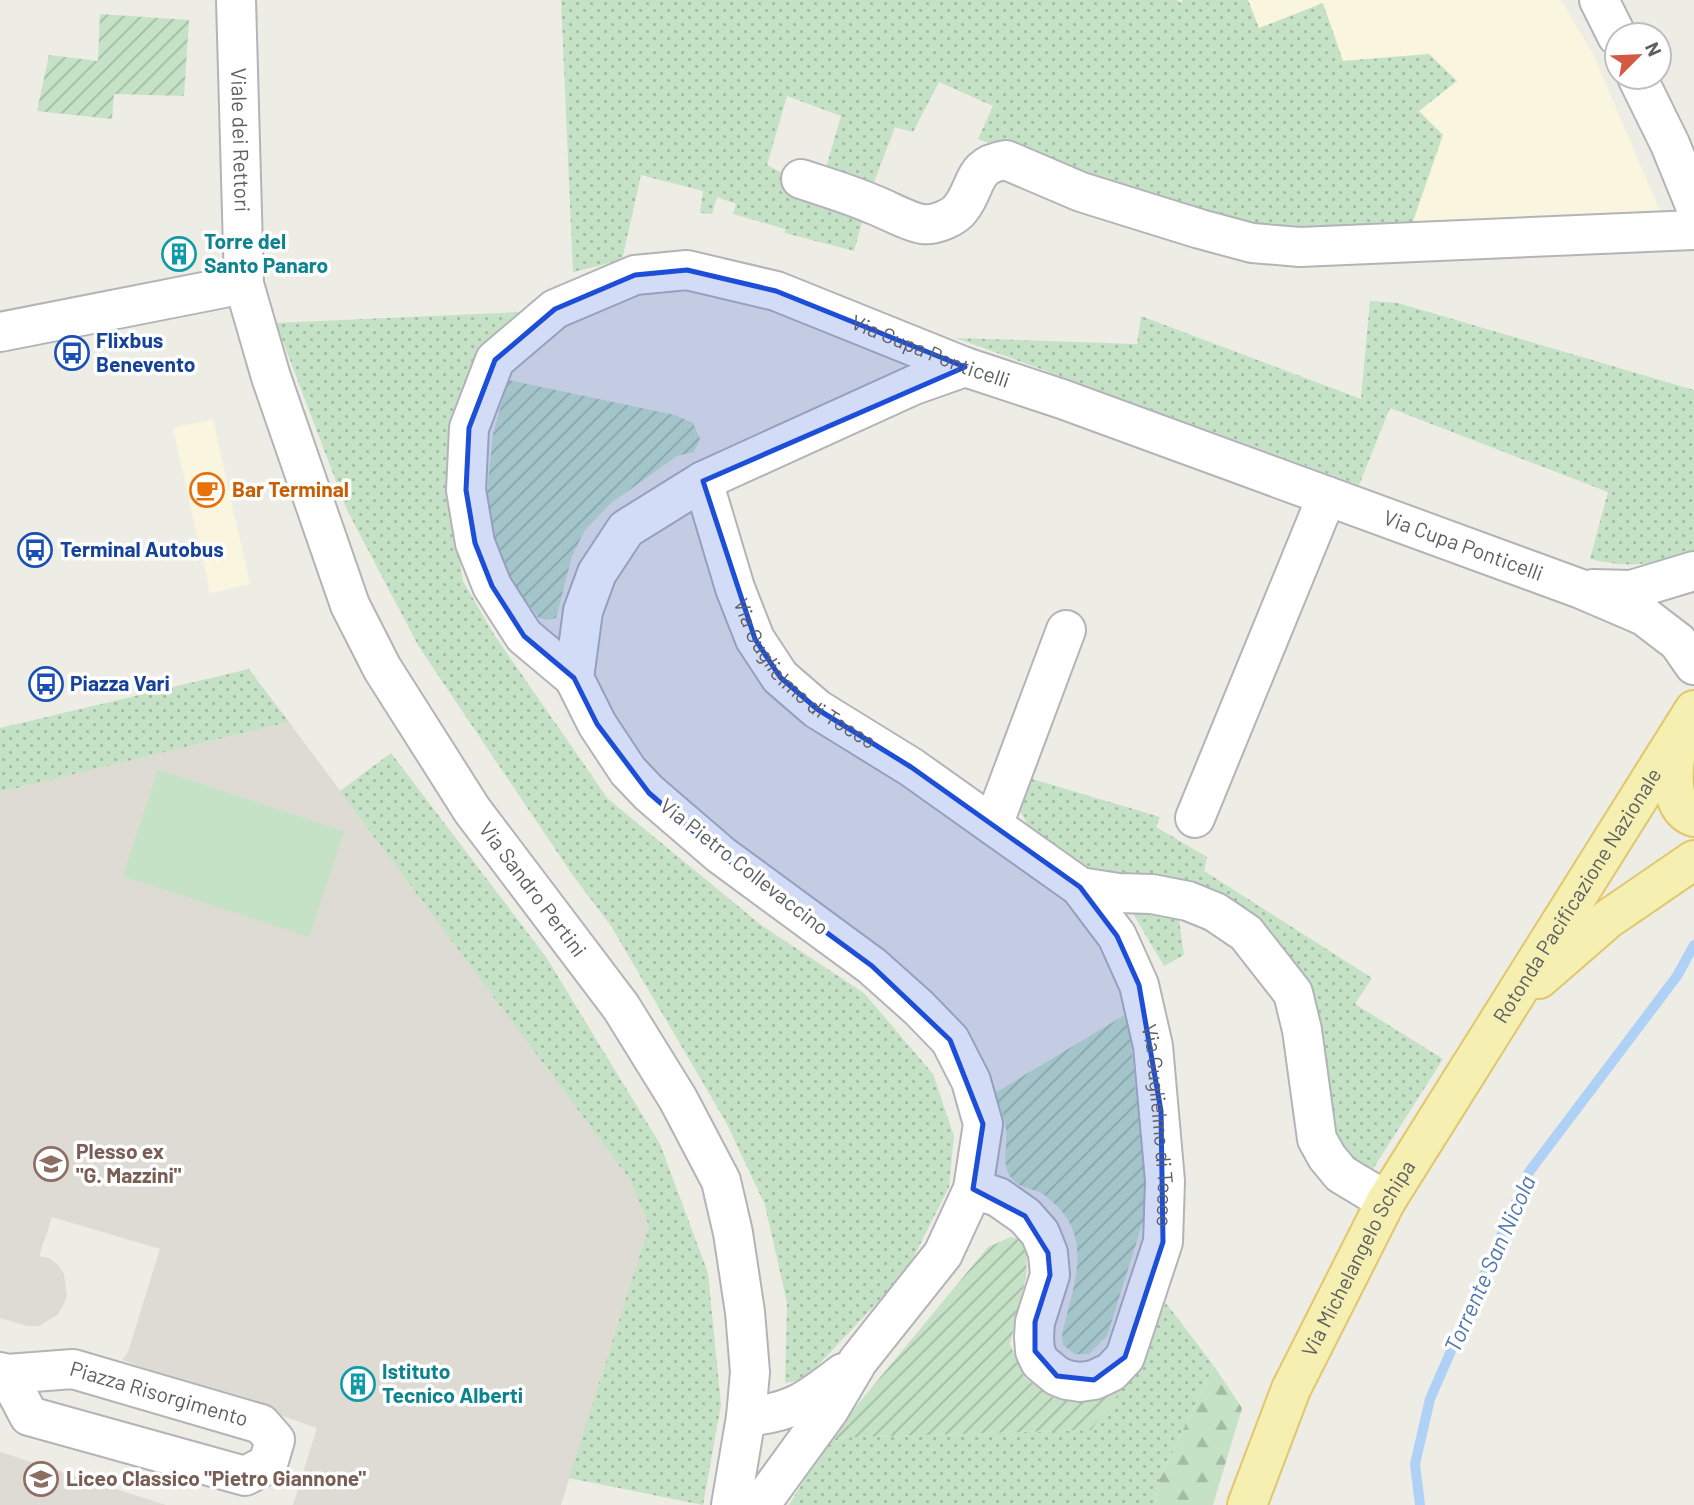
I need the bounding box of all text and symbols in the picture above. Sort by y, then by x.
north arrow [1603,21,1673,91]
text: N [1641,38,1667,59]
street label: Viale dei Rettori [227,67,256,212]
place label: Torre del Santo Panaro [204,228,328,277]
building icon: Torre del Santo Panaro [160,235,198,273]
street label: Via Cupa Ponticelli [848,309,1014,392]
place label: Flixbus Benevento [96,327,196,376]
bus stop icon: Flixbus Benevento [53,334,91,372]
cafe icon: Bar Terminal [188,471,226,509]
place label: Bar Terminal [232,476,349,501]
street label: Via Cupa Ponticelli [1380,504,1547,585]
bus stop icon: Terminal Autobus [16,531,54,569]
place label: Terminal Autobus [60,536,224,561]
street label: Via Guglielmo di Tocco [729,595,881,753]
bus stop icon: Piazza Vari [27,665,65,703]
place label: Piazza Vari [70,670,170,695]
street label: Rotonda Pacificazione Nazionale [1487,763,1666,1027]
street label: Via Pietro Collevaccino [656,792,834,939]
street label: Via Sandro Pertini [475,817,592,961]
street label: Via Guglielmo di Tocco [1137,1021,1179,1227]
place label: Plesso ex "G. Mazzini" [76,1138,182,1187]
school or university icon: Plesso ex "G. Mazzini" [32,1145,70,1183]
street label: Via Michelangelo Schipa [1296,1155,1420,1360]
water label: Torrente San Nicola [1437,1171,1541,1356]
street label: Piazza Risorgimento [67,1355,251,1431]
place label: Istituto Tecnico Alberti [382,1358,523,1407]
building icon: Istituto Tecnico Alberti [339,1365,377,1403]
school or university icon: Liceo Classico "Pietro Giannone" [22,1460,60,1498]
place label: Liceo Classico "Pietro Giannone" [66,1465,366,1490]

